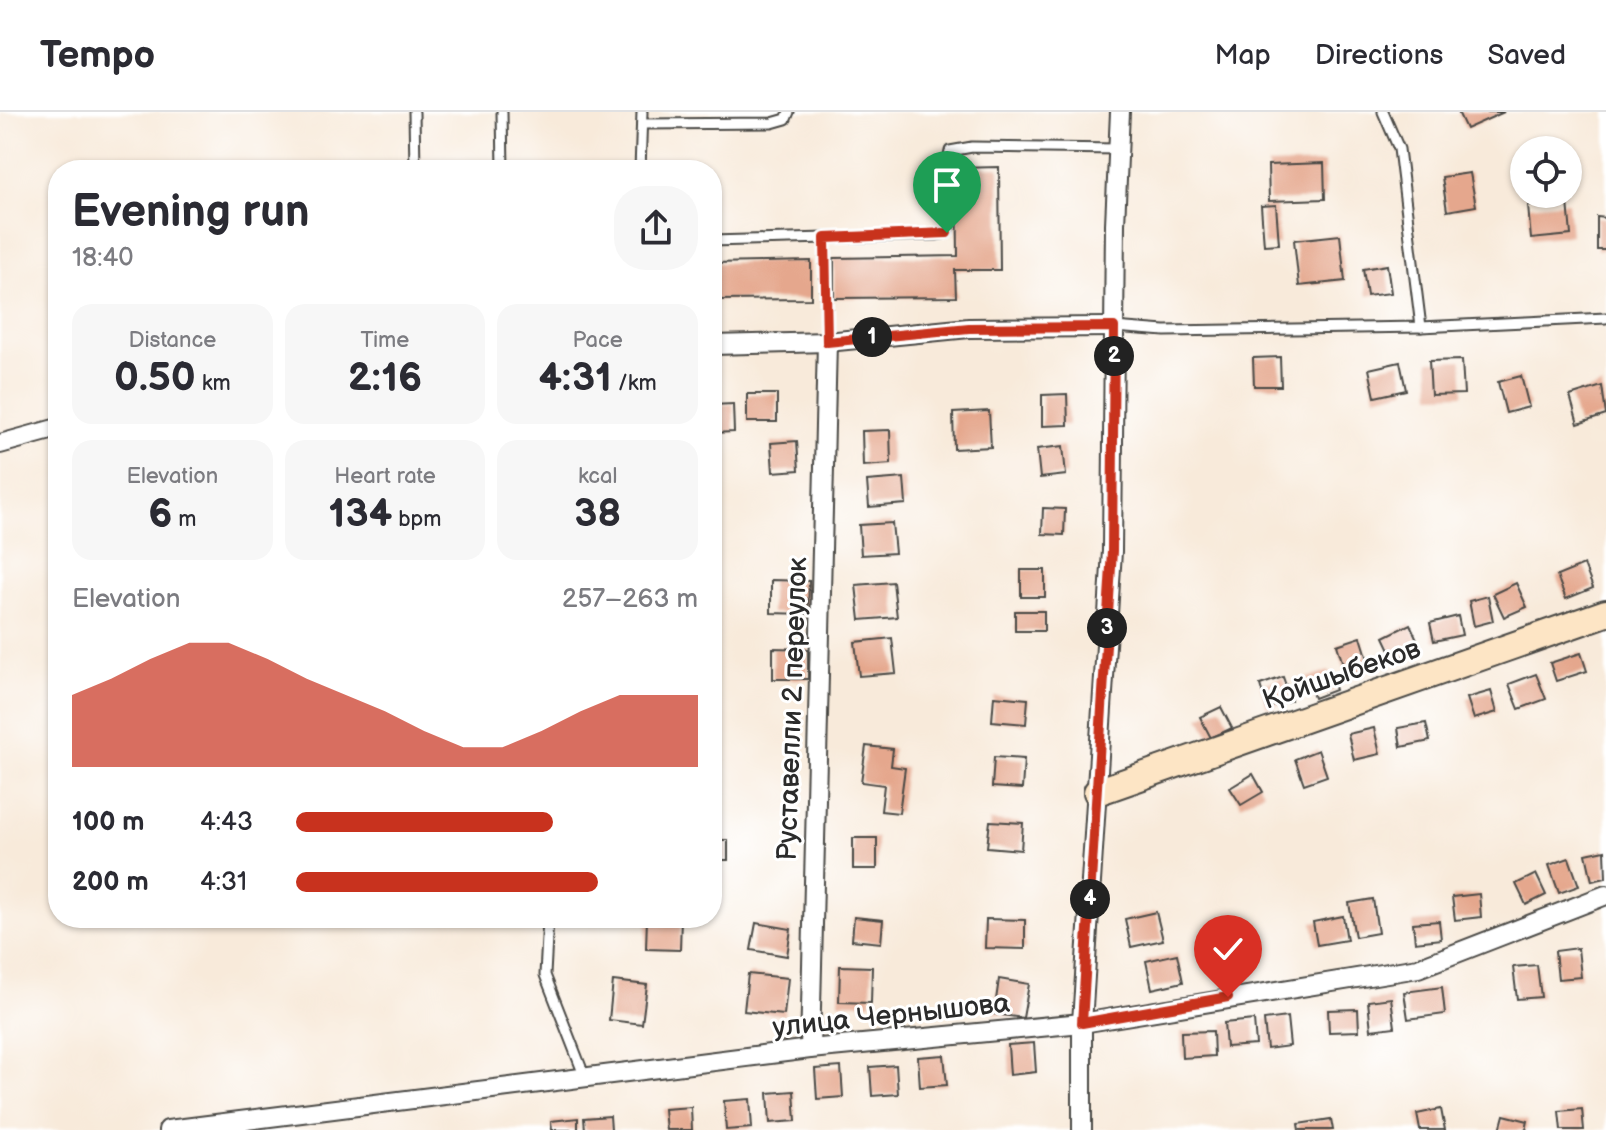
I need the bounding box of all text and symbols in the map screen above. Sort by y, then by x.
text: Tempo [40,33,155,78]
text: Map [1214,39,1271,72]
text: Directions [1315,39,1443,72]
text: Saved [1487,39,1566,72]
map controls [1510,136,1582,208]
button: locate [1510,136,1582,208]
pin [913,151,981,233]
icon: arrive [925,163,969,207]
text: Evening run [72,186,309,239]
button: share [614,186,698,270]
text: 18:40 [72,243,134,274]
pin: 1 [852,317,892,357]
text: 1 [867,323,877,350]
text: Distance [128,327,216,354]
text: Time [361,327,409,354]
text: Pace [573,327,623,354]
pin: 2 [1094,336,1134,376]
text: 2 [1107,342,1121,369]
text: 0.50 [114,354,196,402]
text: 2:16 [348,354,422,402]
text: 4:31 [539,354,612,402]
text: km [196,370,231,397]
text: /km [612,370,657,397]
text: Elevation [126,463,218,490]
text: Heart rate [334,463,436,490]
text: kcal [578,463,617,490]
text: 6 [148,490,172,538]
text: 134 [328,490,392,538]
text: 38 [574,490,621,538]
text: m [172,506,197,533]
text: bpm [392,506,442,533]
street label: Руставелли 2 переулок [771,556,814,862]
text: Elevation [72,584,180,615]
text: 257–263 m [562,584,698,615]
pin: 3 [1087,608,1127,648]
text: 3 [1101,614,1113,641]
street label: Қойшыбеков [1258,632,1425,717]
text: 100 m [72,807,145,838]
text: 4:43 [200,807,253,838]
text: 200 m [72,867,149,898]
text: 4:31 [200,867,247,898]
pin: 4 [1070,879,1110,919]
text: 4 [1084,885,1096,912]
pin [1194,915,1262,997]
icon: check [1206,927,1250,971]
street label: улица Чернышова [771,987,1012,1044]

